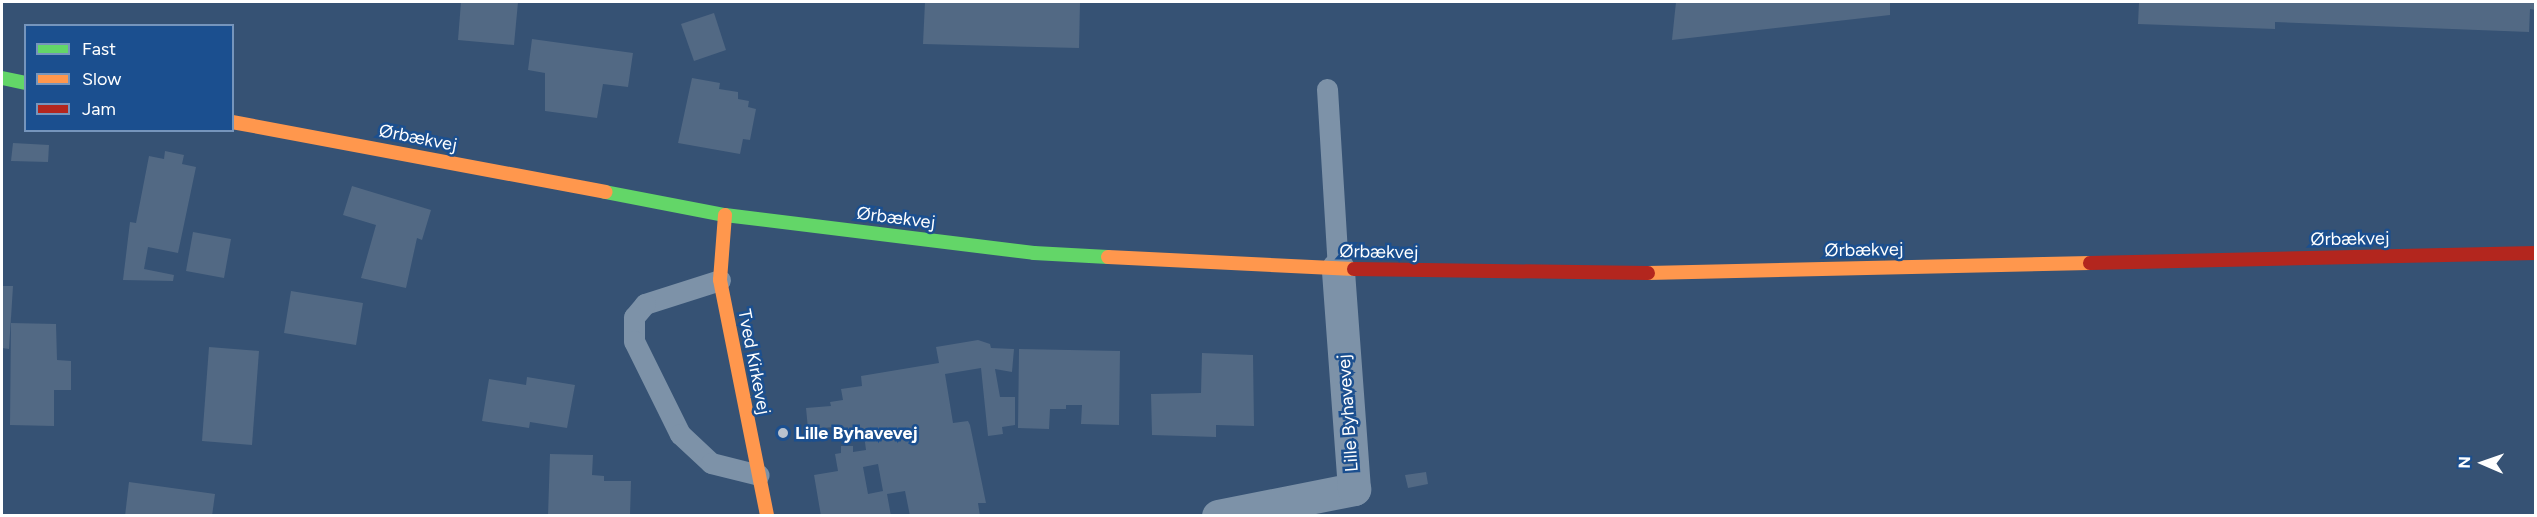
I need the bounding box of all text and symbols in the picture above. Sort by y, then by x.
legend [24,24,234,132]
text: Fast [82,38,116,60]
text: Slow [82,68,121,90]
text: Jam [82,98,116,120]
street label: Ørbækvej [377,120,459,156]
street label: Ørbækvej [855,202,937,234]
street label: Ørbækvej [2310,228,2390,250]
street label: Ørbækvej [1824,239,1904,261]
street label: Ørbækvej [1339,241,1419,263]
street label: Tved Kirkevej [733,307,775,417]
street label: Lille Byhavevej [1333,353,1363,473]
place label: Lille Byhavevej [795,422,918,444]
marker: Lille Byhavevej [776,426,790,440]
north arrow [2453,433,2513,493]
text: N [2455,456,2474,469]

